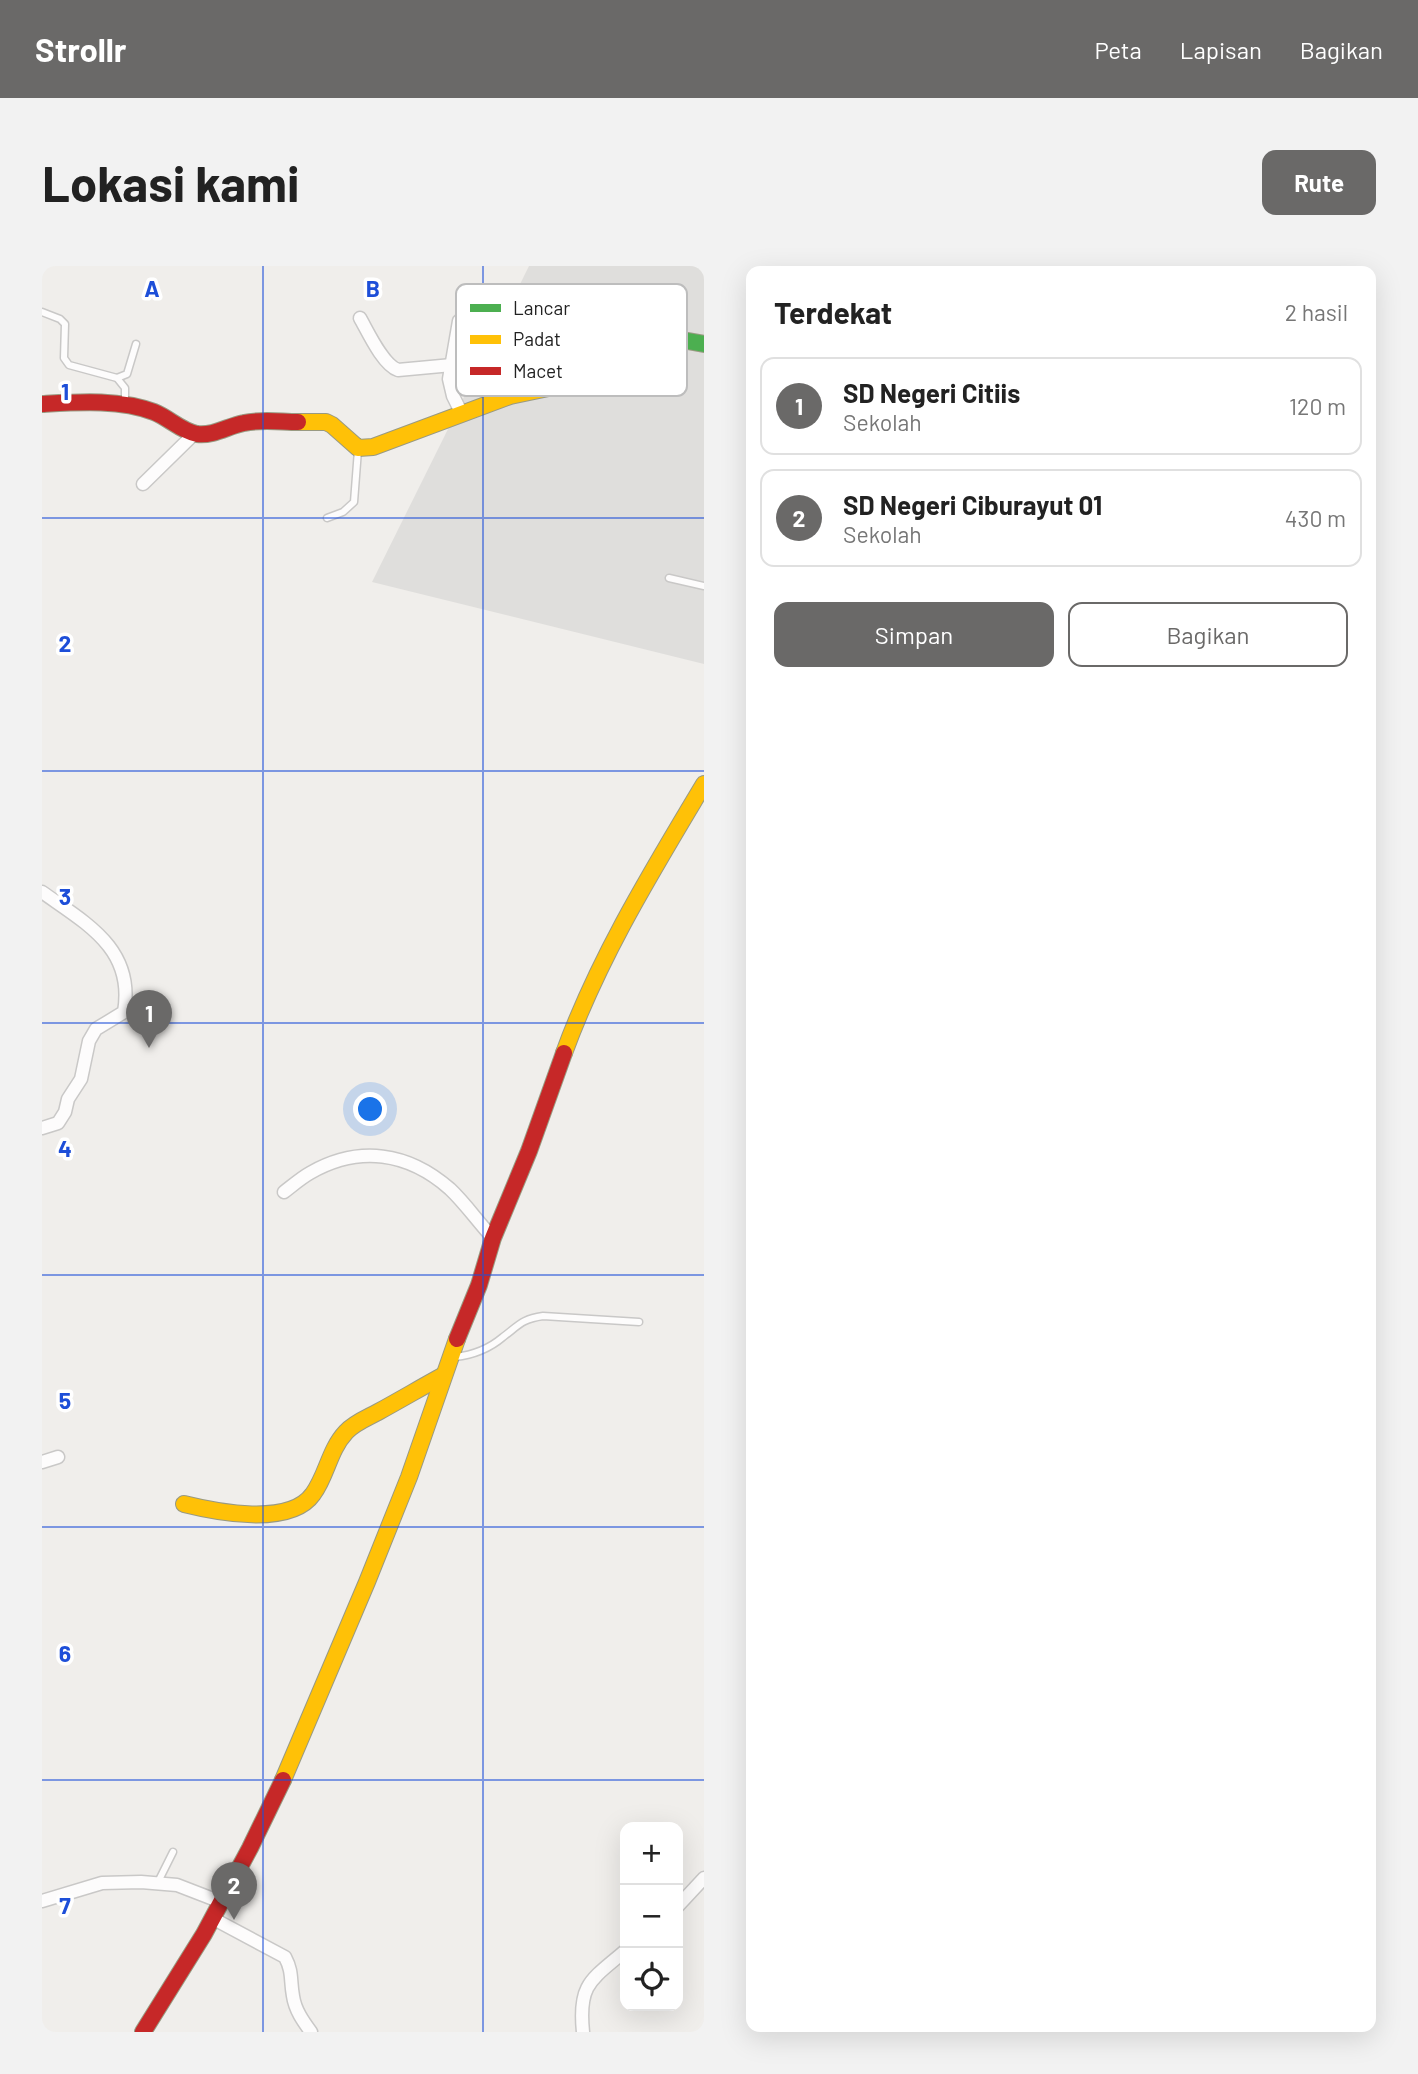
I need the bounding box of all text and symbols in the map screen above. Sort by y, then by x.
text: Strollr [35,29,127,69]
text: Peta [1094,35,1142,64]
text: Lapisan [1180,35,1262,64]
text: Bagikan [1300,35,1383,64]
button: Rute [1262,150,1376,215]
text: Lokasi kami [42,153,299,212]
text: A [144,274,160,302]
text: B [366,274,380,302]
legend [456,284,687,396]
text: Terdekat [774,294,892,330]
text: Lancar [513,296,570,319]
text: 2 hasil [1285,298,1348,326]
text: Padat [513,327,561,350]
text: Macet [513,359,563,382]
text: 1 [61,377,69,405]
text: SD Negeri Citiis [843,377,1020,408]
text: 1 [795,392,803,420]
text: 120 m [1289,392,1346,420]
text: Sekolah [843,408,922,436]
text: SD Negeri Ciburayut 01 [843,489,1102,520]
text: 2 [793,504,805,532]
text: 430 m [1285,504,1346,532]
text: Sekolah [843,520,922,548]
button: Simpan [774,602,1054,667]
button: Bagikan [1068,602,1348,667]
text: 2 [59,629,71,657]
text: 3 [59,882,71,910]
pin: 1 [126,990,172,1048]
your location [353,1092,387,1126]
text: 4 [58,1134,72,1162]
text: 5 [59,1386,71,1414]
text: 6 [59,1639,71,1667]
map controls [620,1822,683,2011]
button: + [620,1822,683,1885]
pin: 2 [211,1862,257,1920]
button: − [620,1885,683,1948]
text: 7 [59,1891,71,1919]
button: locate [620,1948,683,2011]

